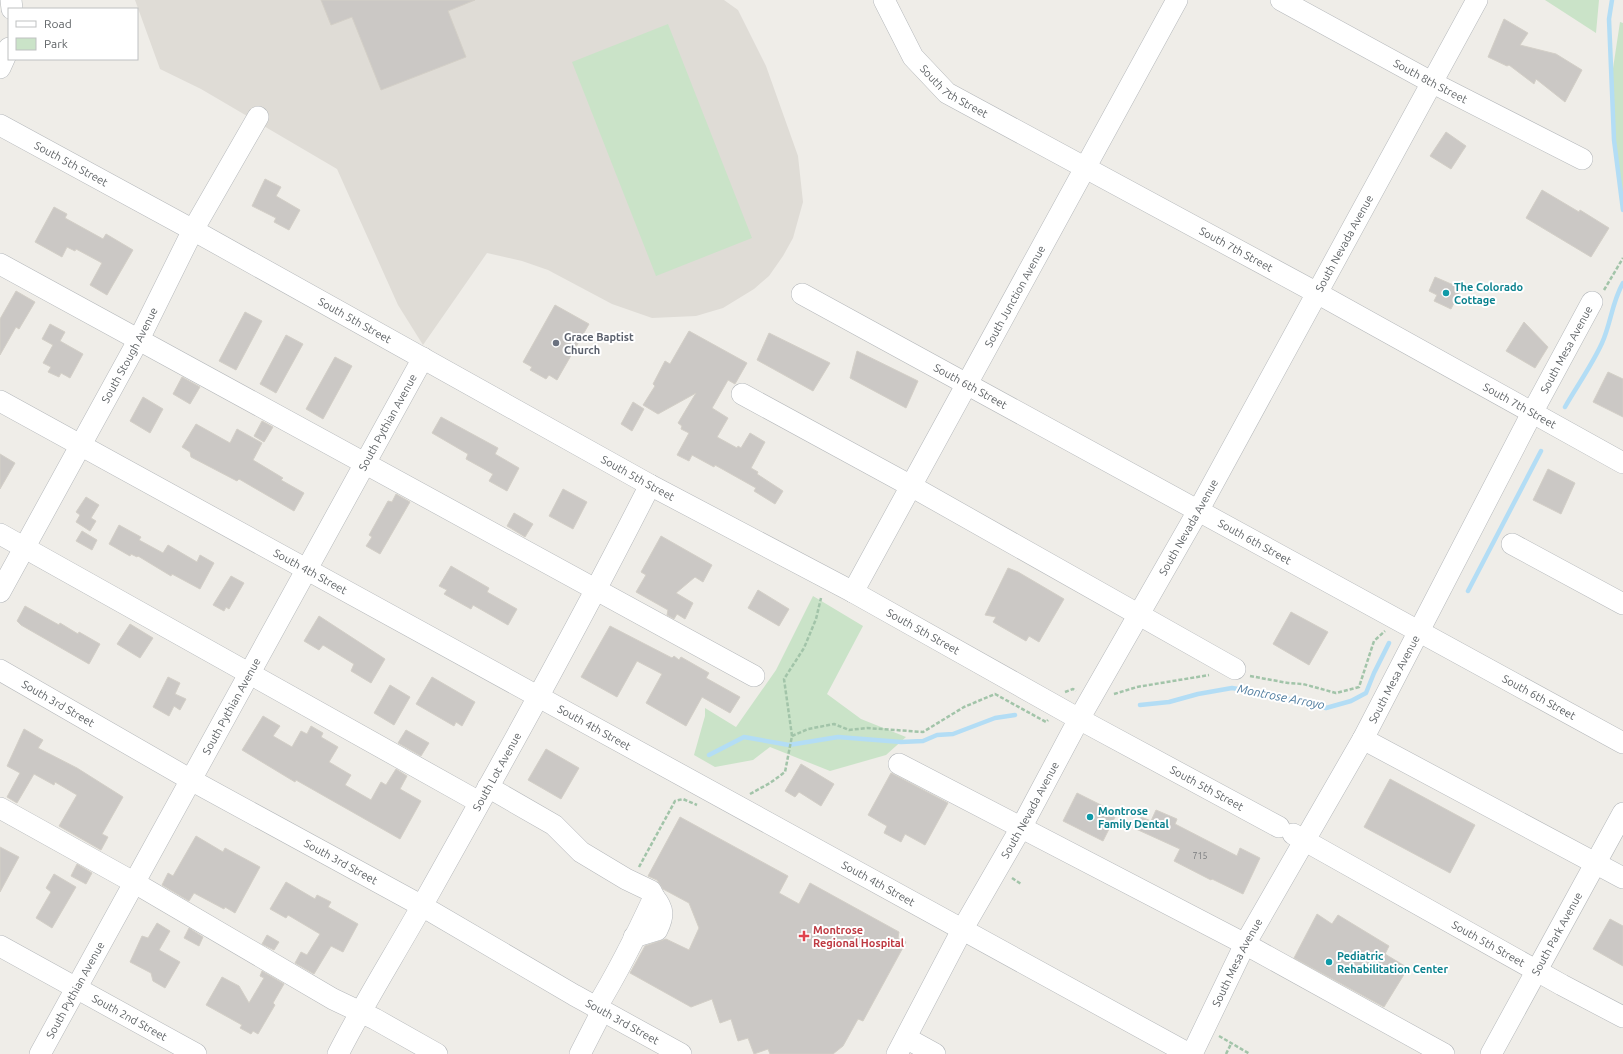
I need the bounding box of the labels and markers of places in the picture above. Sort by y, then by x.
place label: The Colorado Cottage [1454,281,1523,306]
marker: The Colorado Cottage [1441,288,1451,298]
place label: Grace Baptist Church [564,331,634,356]
marker: Grace Baptist Church [551,338,561,348]
place label: Montrose Family Dental [1098,805,1169,830]
marker: Montrose Family Dental [1085,812,1095,822]
place label: Montrose Regional Hospital [813,924,905,949]
marker: Montrose Regional Hospital [798,930,810,942]
place label: Pediatric Rehabilitation Center [1337,950,1448,975]
marker: Pediatric Rehabilitation Center [1324,957,1334,967]

